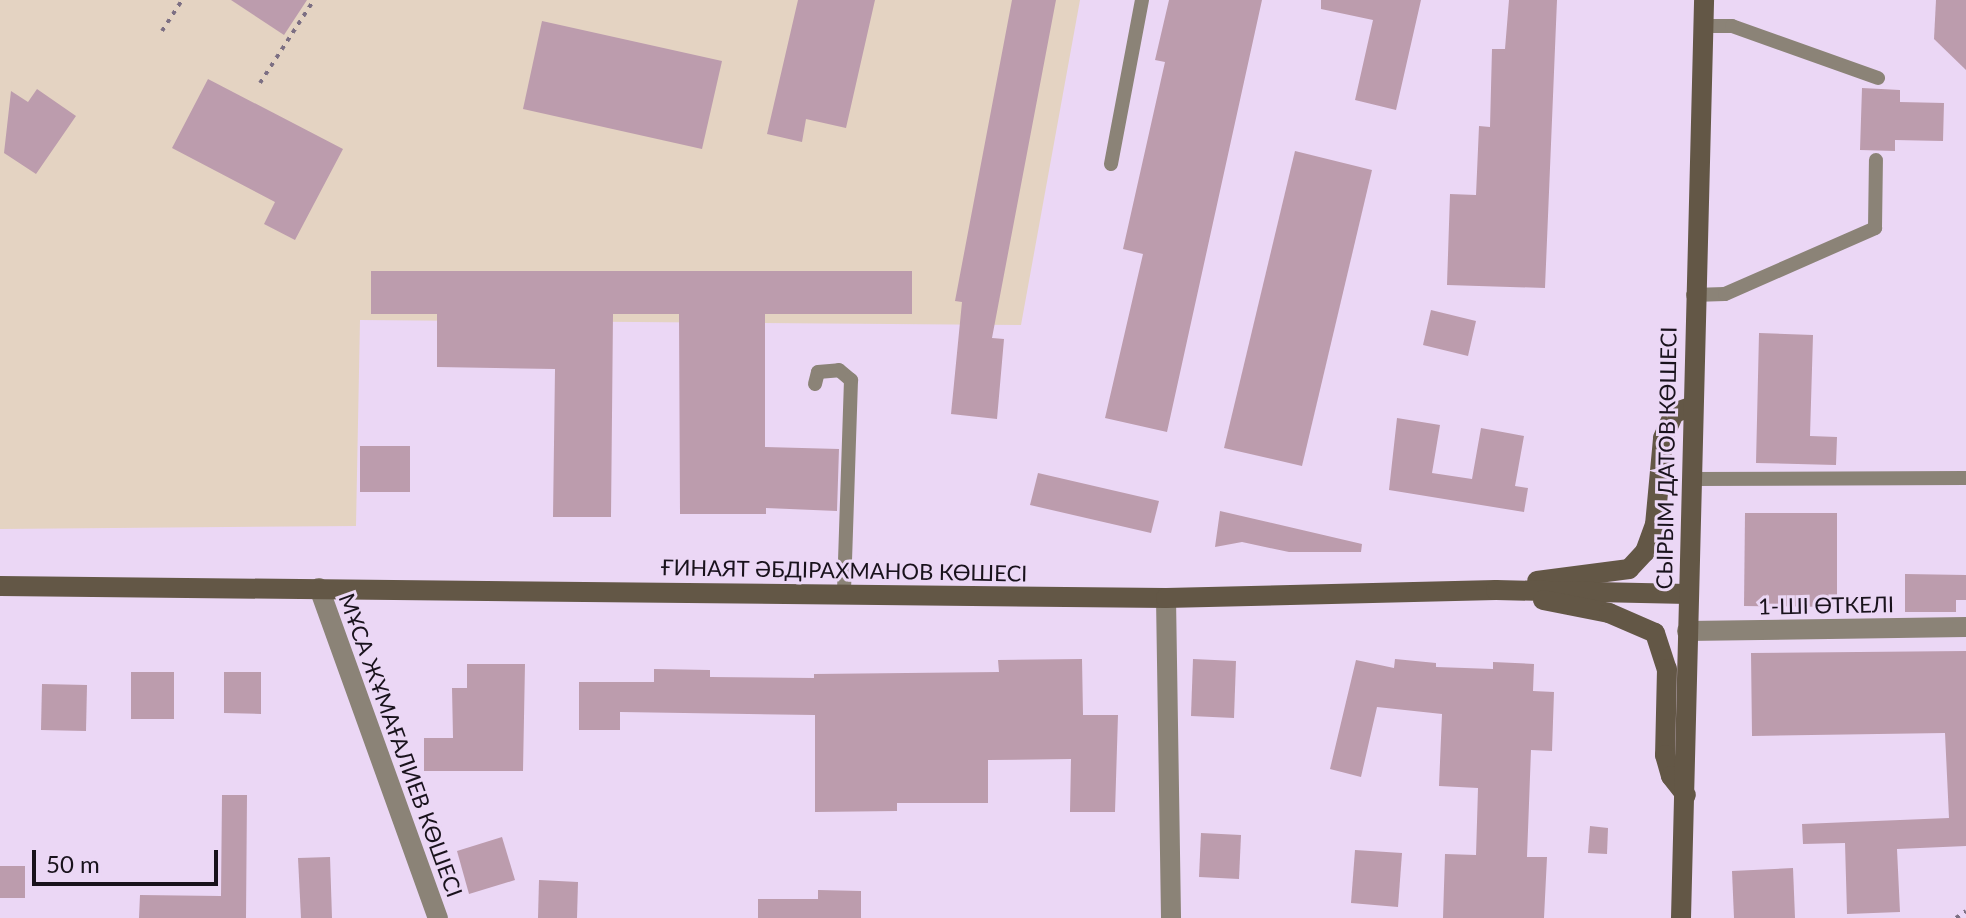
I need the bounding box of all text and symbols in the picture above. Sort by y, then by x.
street label: СЫРЫМ ДАТОВ КӨШЕСІ [1651,327,1681,589]
street label: ҒИНАЯТ ӘБДІРАХМАНОВ КӨШЕСІ [660,554,1028,586]
street label: МҰСА ЖҰМАҒАЛИЕВ КӨШЕСІ [334,590,468,900]
street label: 1-ШІ ӨТКЕЛІ [1758,591,1894,619]
scale bar [36,834,222,884]
text: 50 m [46,849,100,878]

